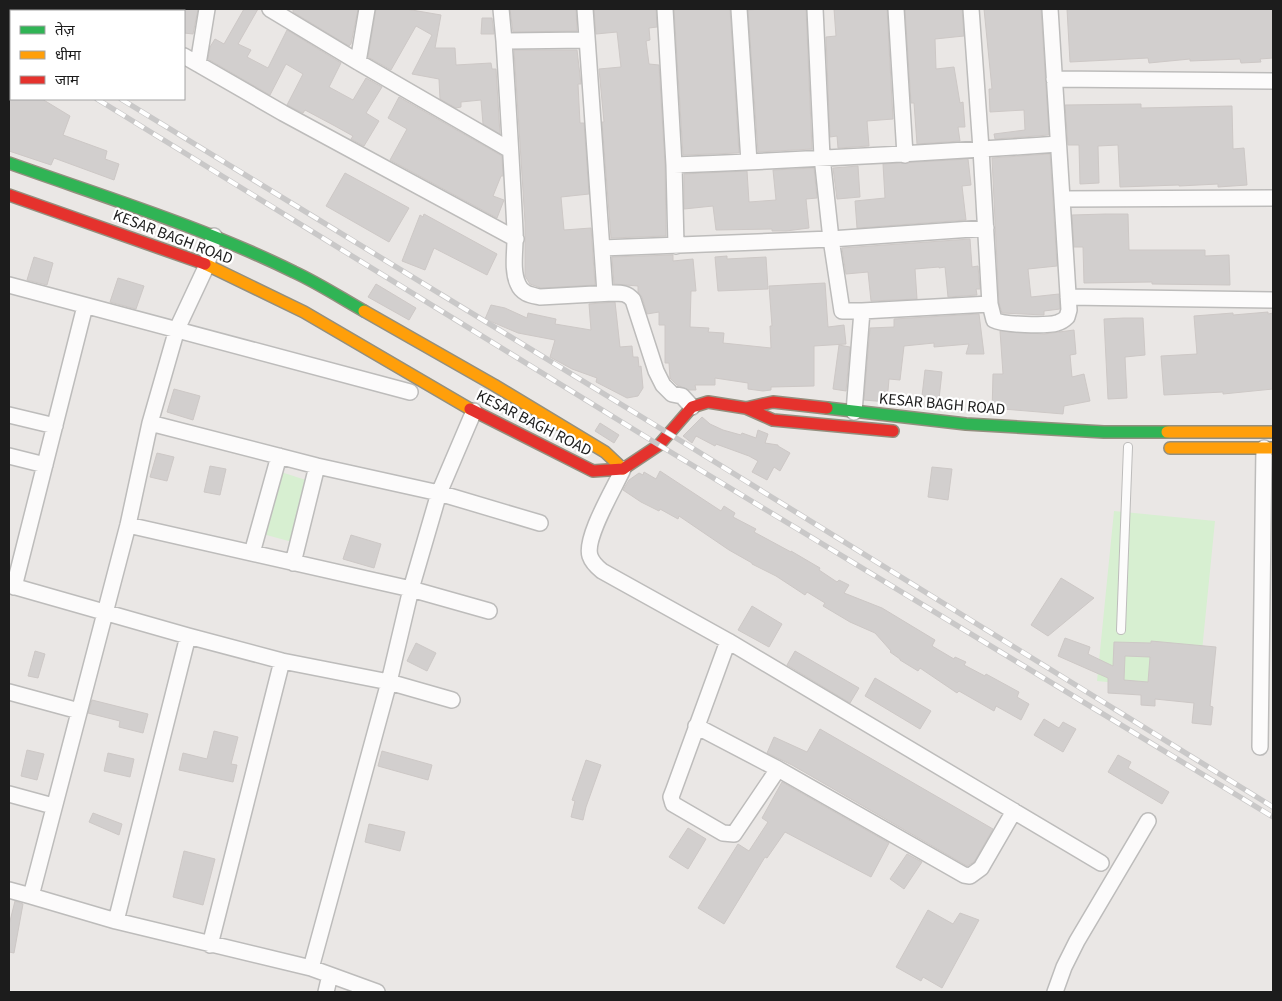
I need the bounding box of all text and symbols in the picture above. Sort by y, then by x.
legend [10,10,185,100]
text: तेज़ [55,20,76,41]
text: धीमा [55,45,82,66]
text: जाम [55,70,80,91]
street label: KESAR BAGH ROAD [110,204,236,270]
street label: KESAR BAGH ROAD [473,384,596,462]
street label: KESAR BAGH ROAD [878,388,1006,420]

